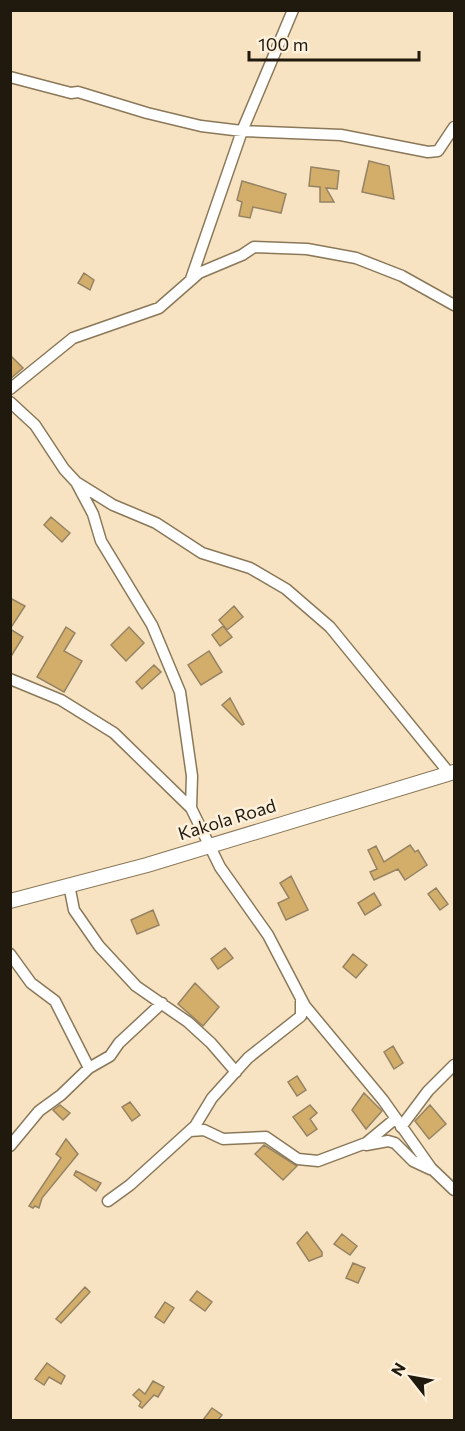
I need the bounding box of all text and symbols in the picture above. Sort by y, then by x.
scale bar [249,24,418,62]
text: 100 m [258,33,308,55]
street label: Kakola Road [175,794,278,844]
north arrow [381,1347,441,1407]
text: N [386,1359,409,1379]

